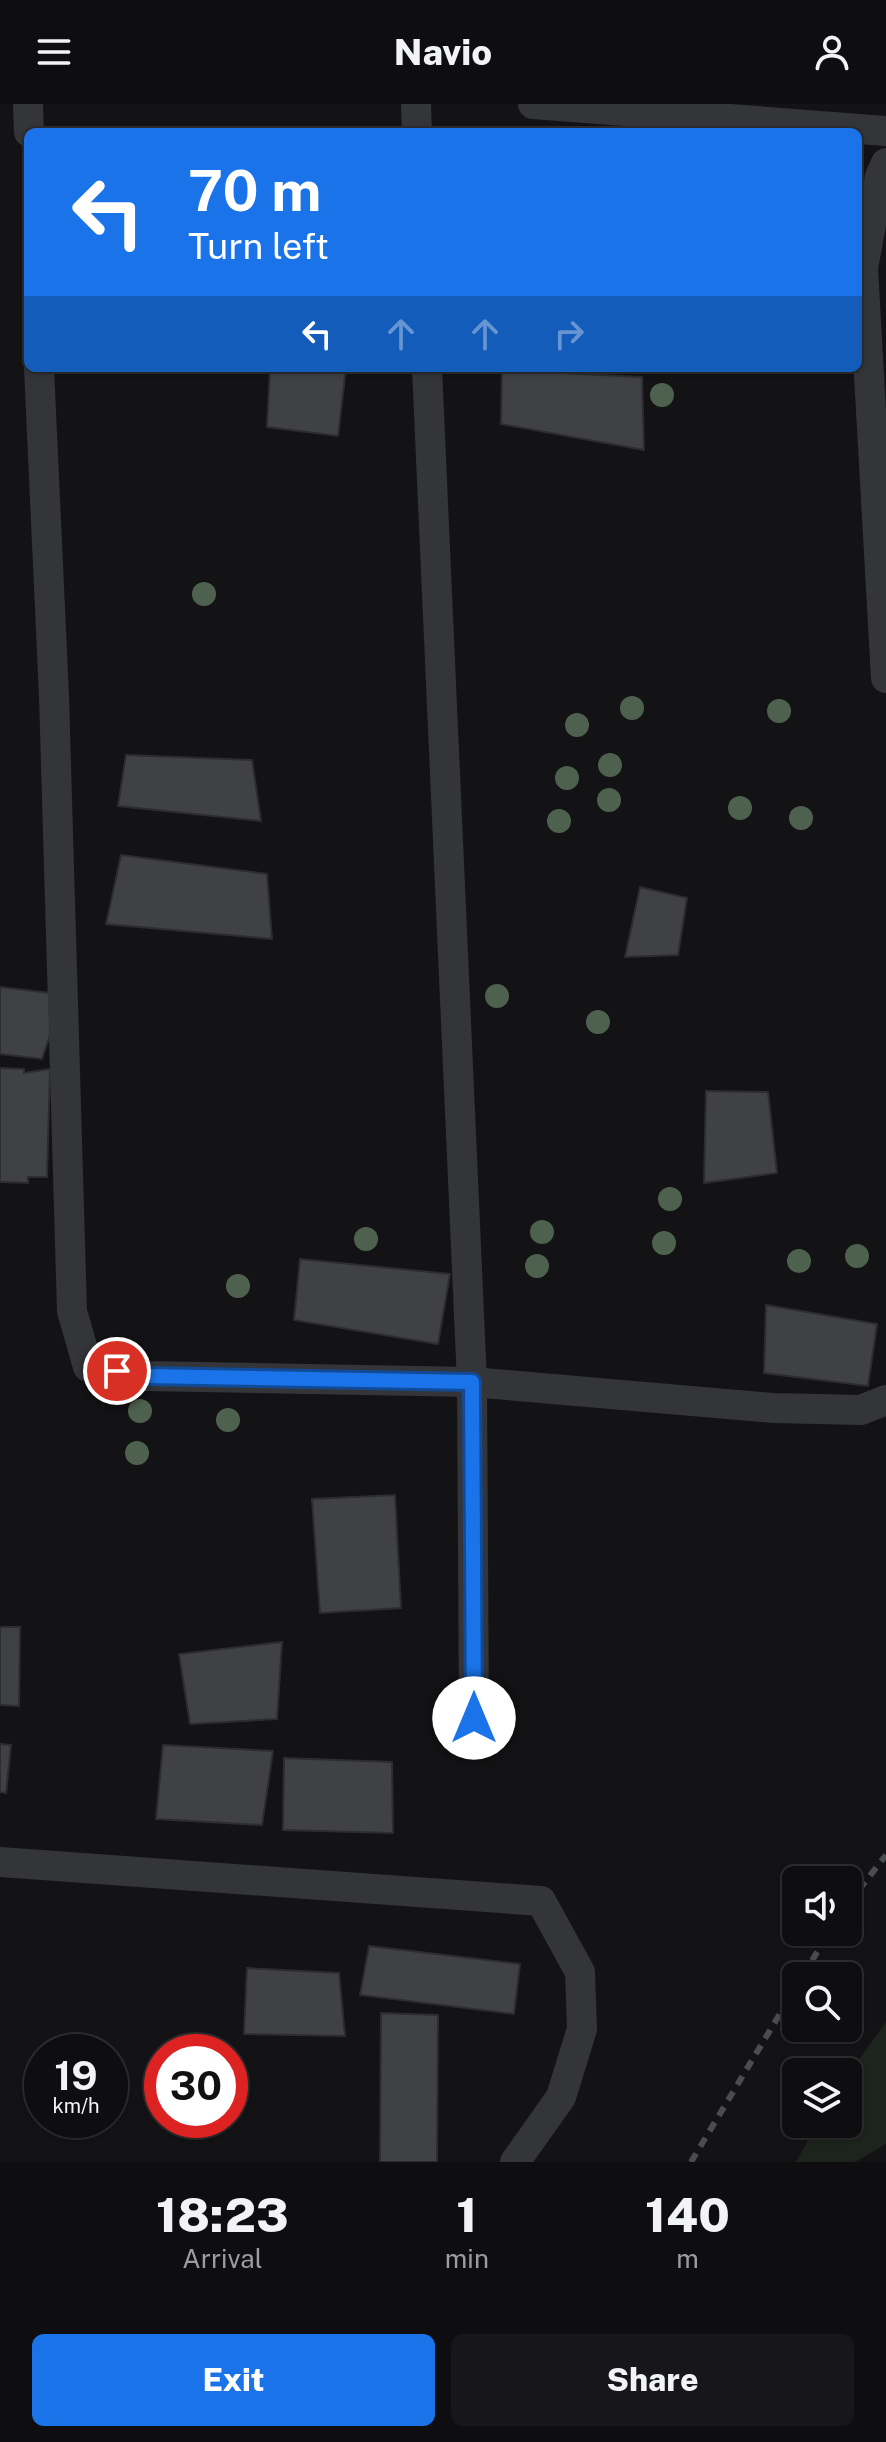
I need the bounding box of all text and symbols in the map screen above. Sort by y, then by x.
icon: menu [32,30,76,74]
icon: person [810,30,854,74]
text: Navio [394,31,492,73]
text: 70 m [188,158,321,224]
icon: left [56,160,160,264]
text: Turn left [188,225,329,267]
icon: left [295,312,339,356]
icon: ahead [379,312,423,356]
icon: ahead [463,312,507,356]
icon: right [547,312,591,356]
pin [83,1337,151,1405]
icon: arrive [95,1349,139,1393]
position arrow [432,1676,516,1760]
map controls [782,1866,862,2138]
button: sound [782,1866,862,1946]
button: search [782,1962,862,2042]
speed limit sign: 30 [144,2034,248,2138]
text: 19 [54,2052,98,2099]
button: layers [782,2058,862,2138]
text: km/h [52,2094,100,2118]
text: 18:23 [156,2186,289,2243]
text: 1 [456,2186,477,2243]
text: 140 [645,2186,730,2243]
text: Arrival [182,2243,263,2274]
text: min [445,2243,489,2274]
text: m [676,2243,699,2274]
button: Exit [32,2334,435,2426]
button: Share [451,2334,854,2426]

